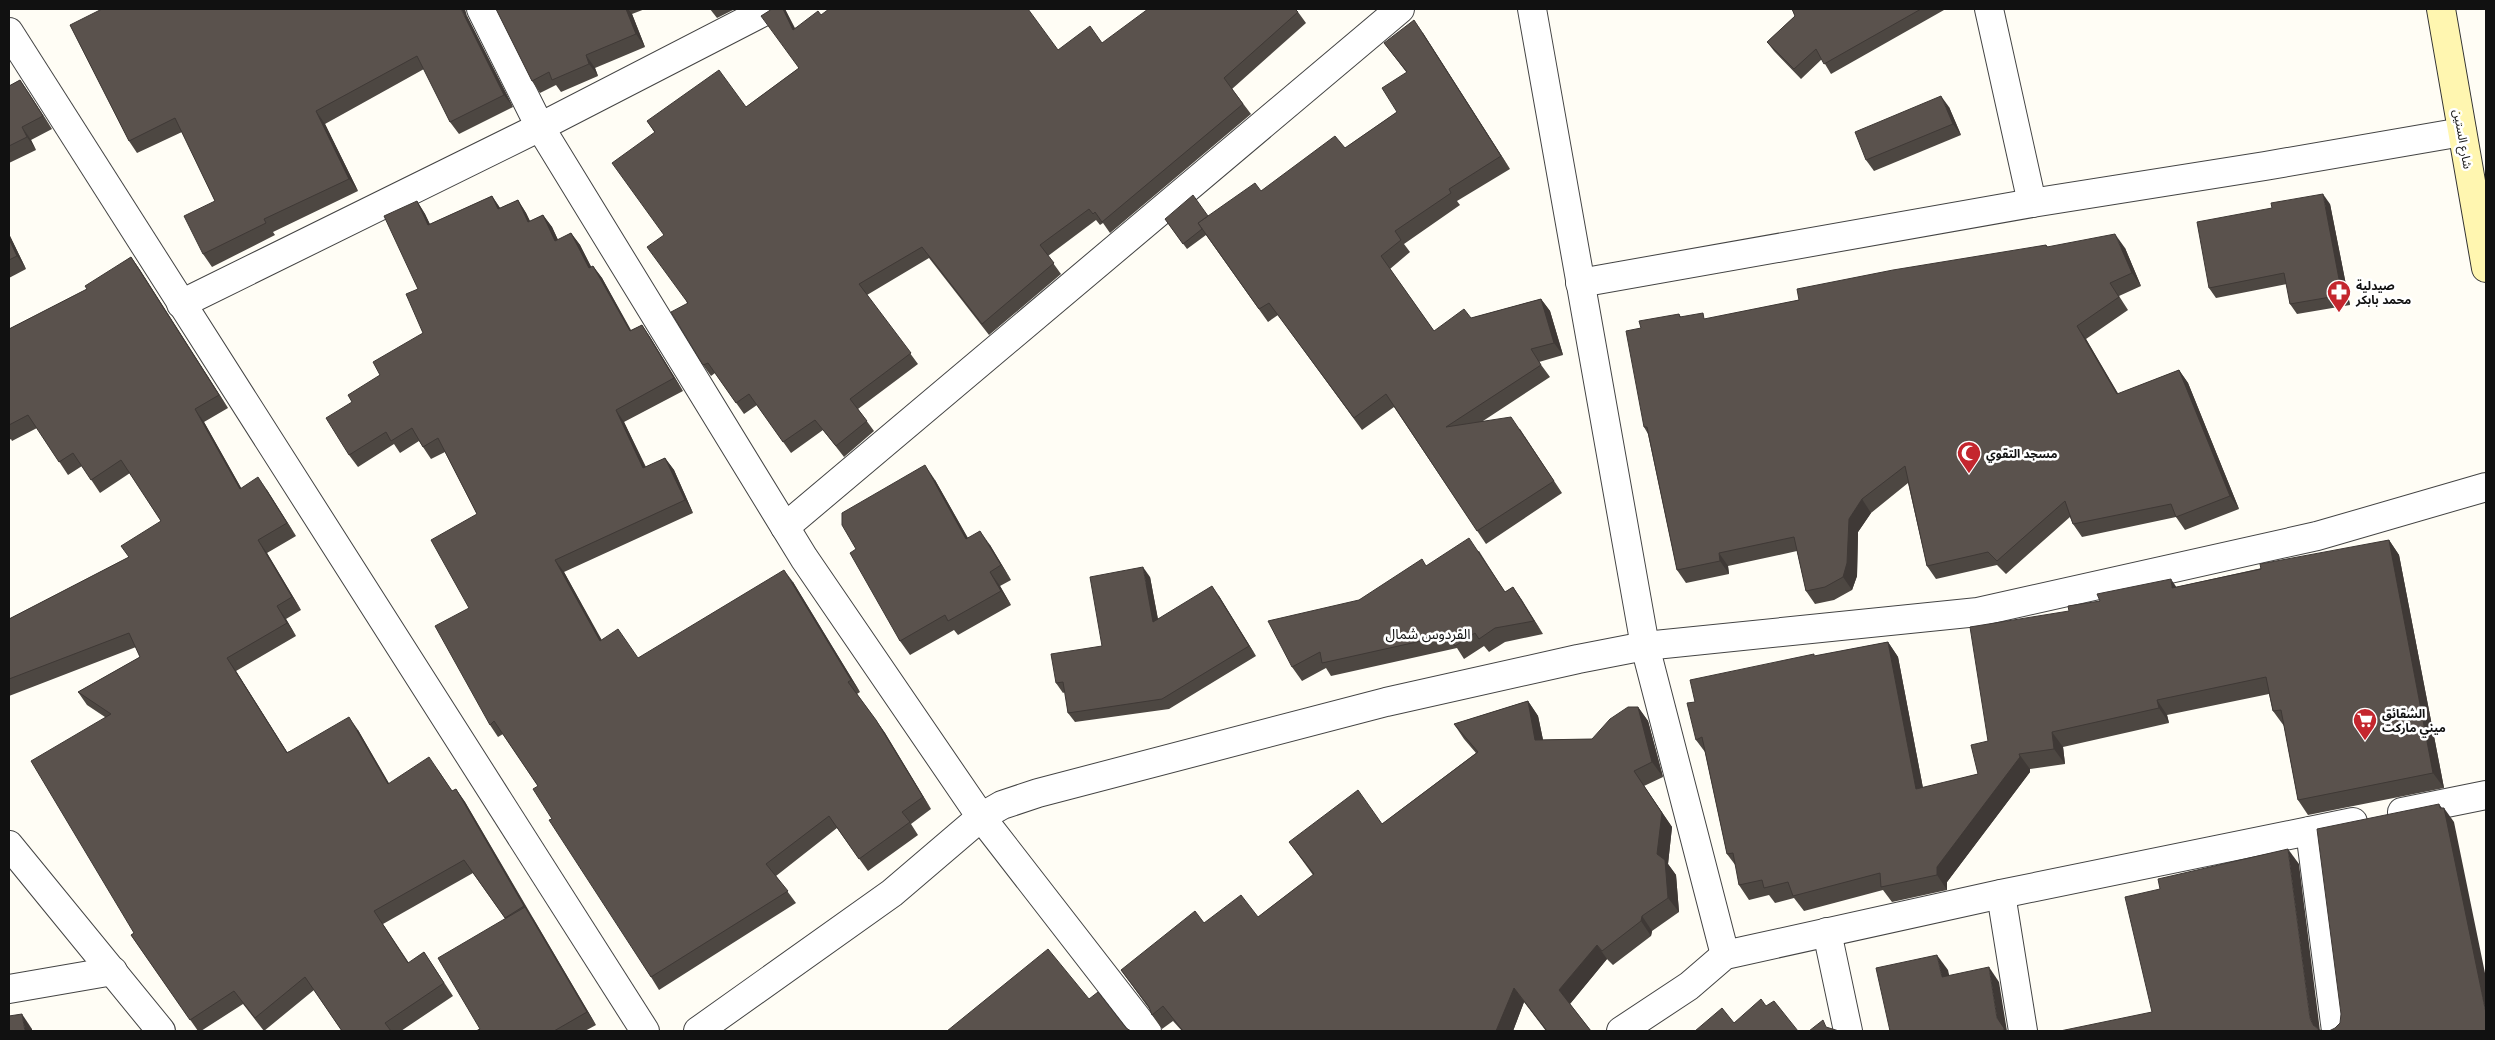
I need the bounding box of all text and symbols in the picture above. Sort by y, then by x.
street label: شارع الستين [2448,108,2476,170]
place label: صيدلية محمد بابكر [2355,278,2411,307]
pharmacy icon: صيدلية محمد بابكر [2326,279,2352,313]
mosque icon: مسجد التقوي [1956,440,1982,474]
place label: مسجد التقوي [1986,446,2057,463]
district label: الفردوس شمال [1385,624,1471,643]
place label: الشقائق ميني ماركت [2382,706,2446,737]
supermarket icon: الشقائق ميني ماركت [2352,707,2378,741]

